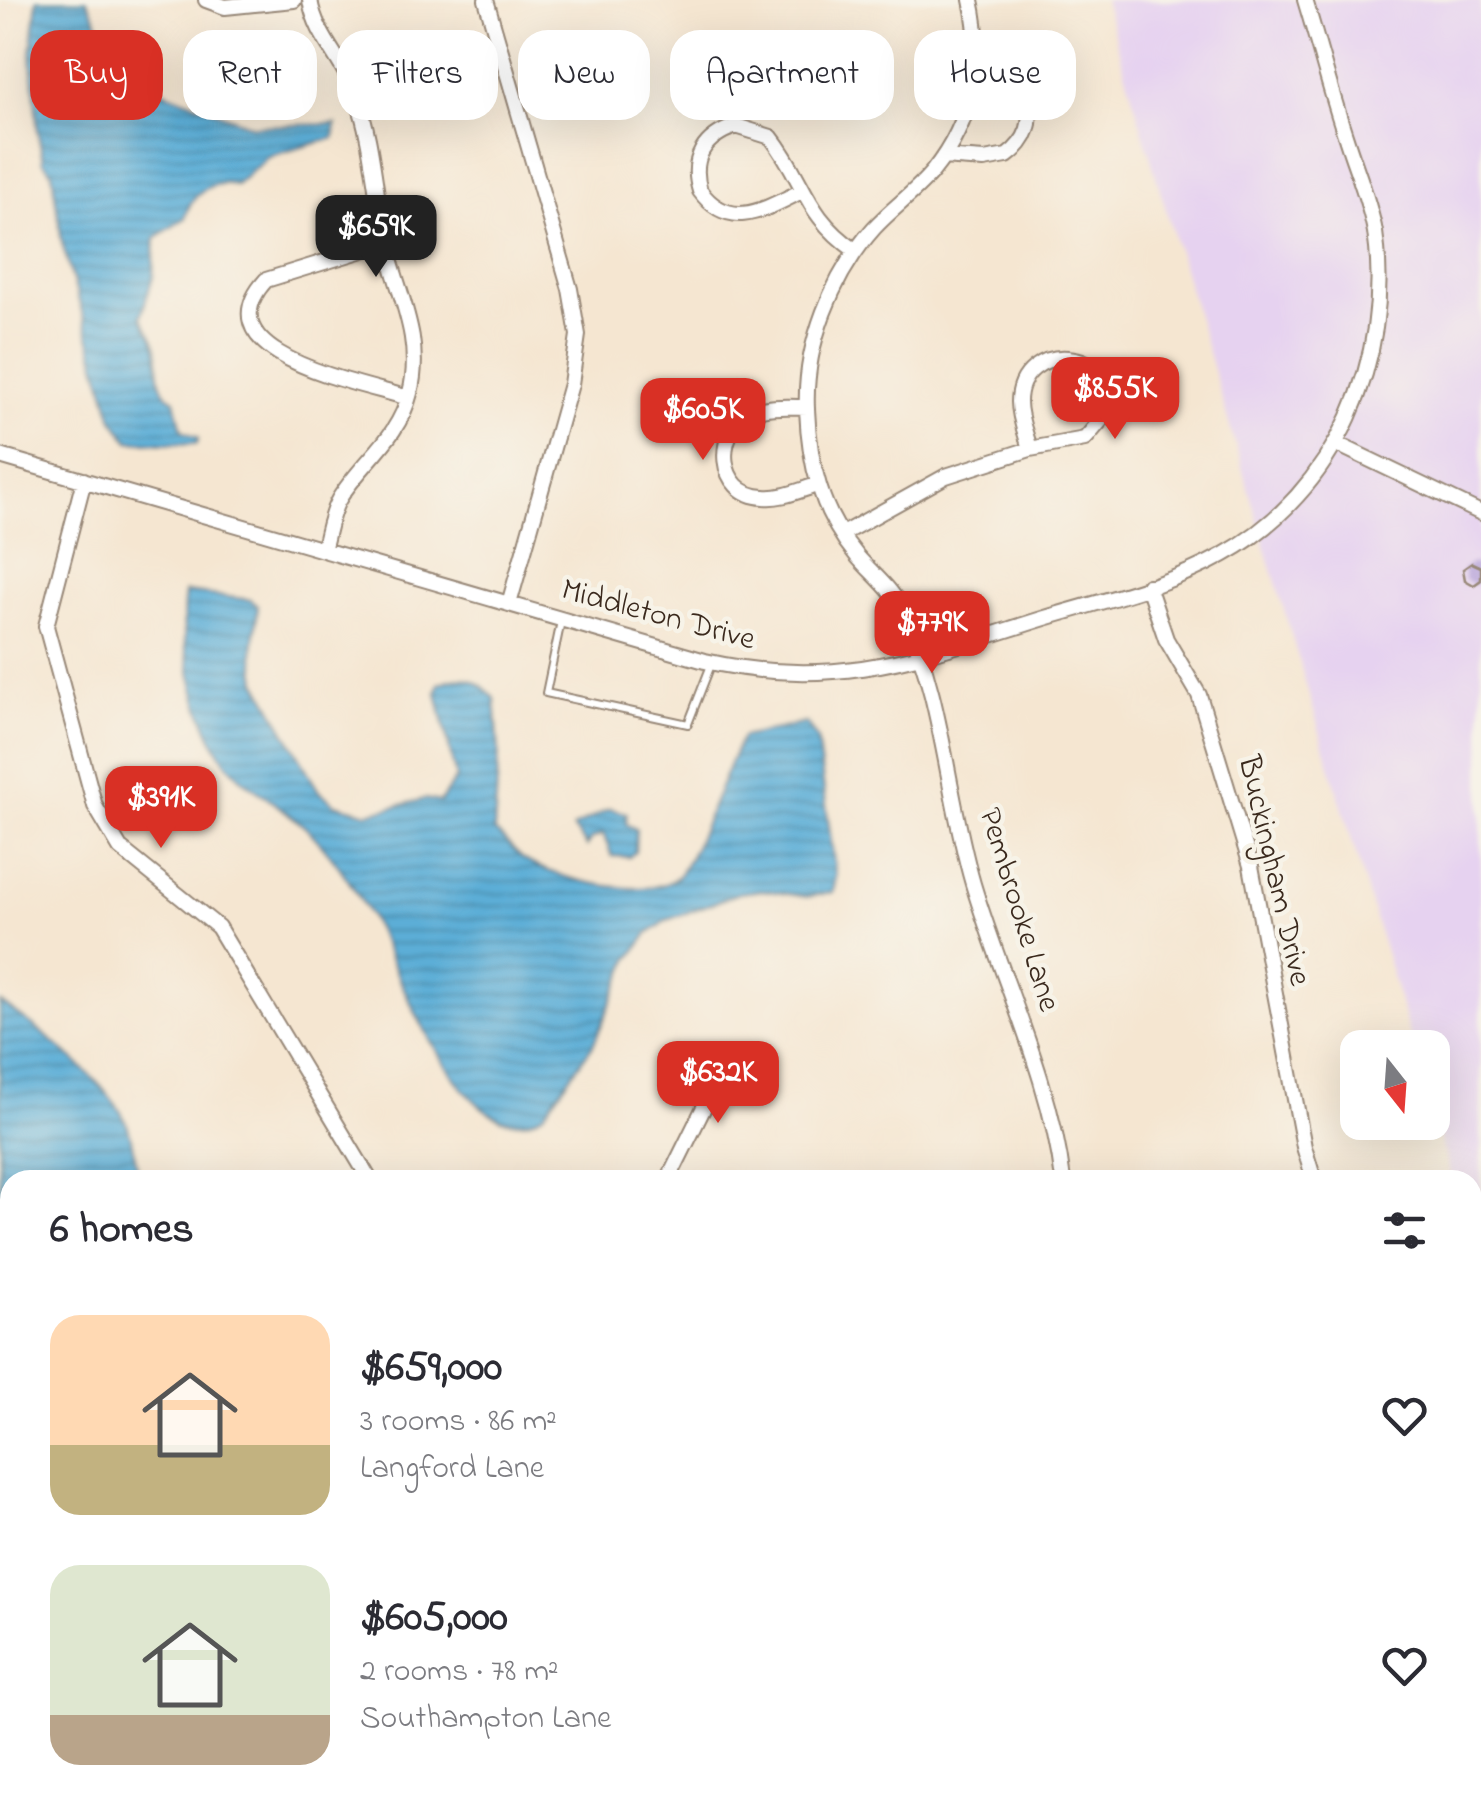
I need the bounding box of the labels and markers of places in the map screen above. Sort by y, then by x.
pin: $659K [306,195,446,280]
pin: $855K [1045,357,1185,442]
pin: $605K [633,378,773,463]
pin: $779K [862,591,1002,676]
pin: $391K [91,766,231,851]
pin: $632K [648,1041,788,1126]

